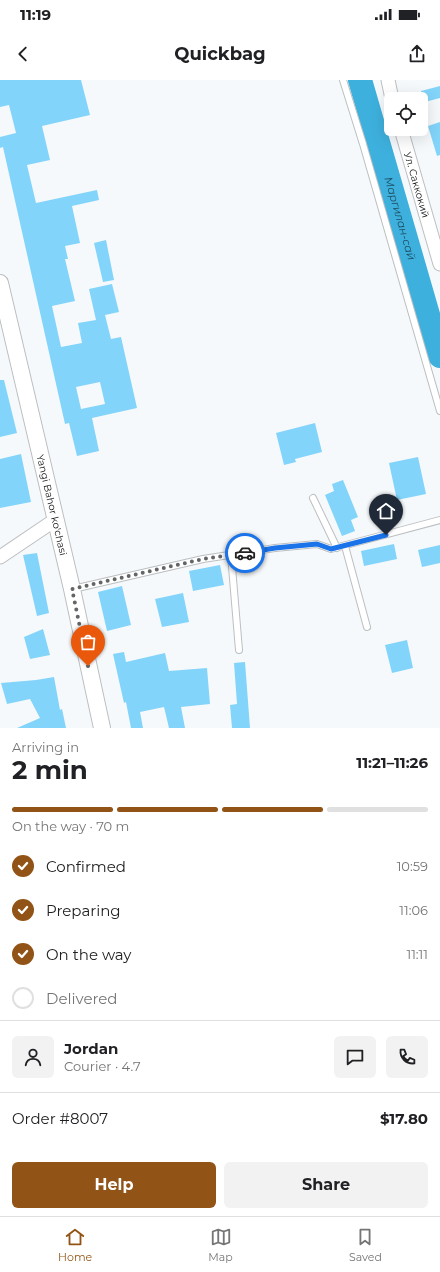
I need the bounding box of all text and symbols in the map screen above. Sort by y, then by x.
text: 11:19 [20,5,51,24]
icon: back [12,43,34,65]
text: Quickbag [174,43,266,65]
icon: share [406,43,428,65]
map controls [384,92,428,136]
button: locate [384,92,428,136]
street label: Ул. Саккокий [401,150,432,219]
water label: Маргилан-сай [381,175,419,262]
street label: Yangi Bahor ko'chasi [34,453,70,557]
pin [369,494,403,535]
icon: home [375,500,397,522]
courier [225,533,265,573]
icon: car [234,542,256,564]
pin [71,625,105,666]
icon: bag [77,631,99,653]
text: Arriving in [12,739,79,755]
text: 11:21–11:26 [356,753,428,772]
text: 2 min [12,754,88,786]
text: On the way · 70 m [12,818,129,834]
icon: check [12,855,34,877]
text: Confirmed [46,857,126,876]
text: 10:59 [397,858,428,874]
icon: check [12,899,34,921]
text: Preparing [46,901,121,920]
text: 11:06 [399,902,428,918]
icon: check [12,943,34,965]
text: On the way [46,945,131,964]
text: 11:11 [406,946,428,962]
text: Delivered [46,989,118,1008]
button: person [12,1036,54,1078]
button: chat [334,1036,376,1078]
button: phone [386,1036,428,1078]
text: Jordan [64,1039,118,1058]
text: Courier · 4.7 [64,1058,141,1074]
text: Order #8007 [12,1109,108,1128]
text: $17.80 [380,1109,428,1128]
button: Help [12,1162,216,1208]
button: Share [224,1162,428,1208]
tab: Home [58,1226,92,1264]
tab: Map [208,1226,233,1264]
tab: Saved [349,1226,382,1264]

